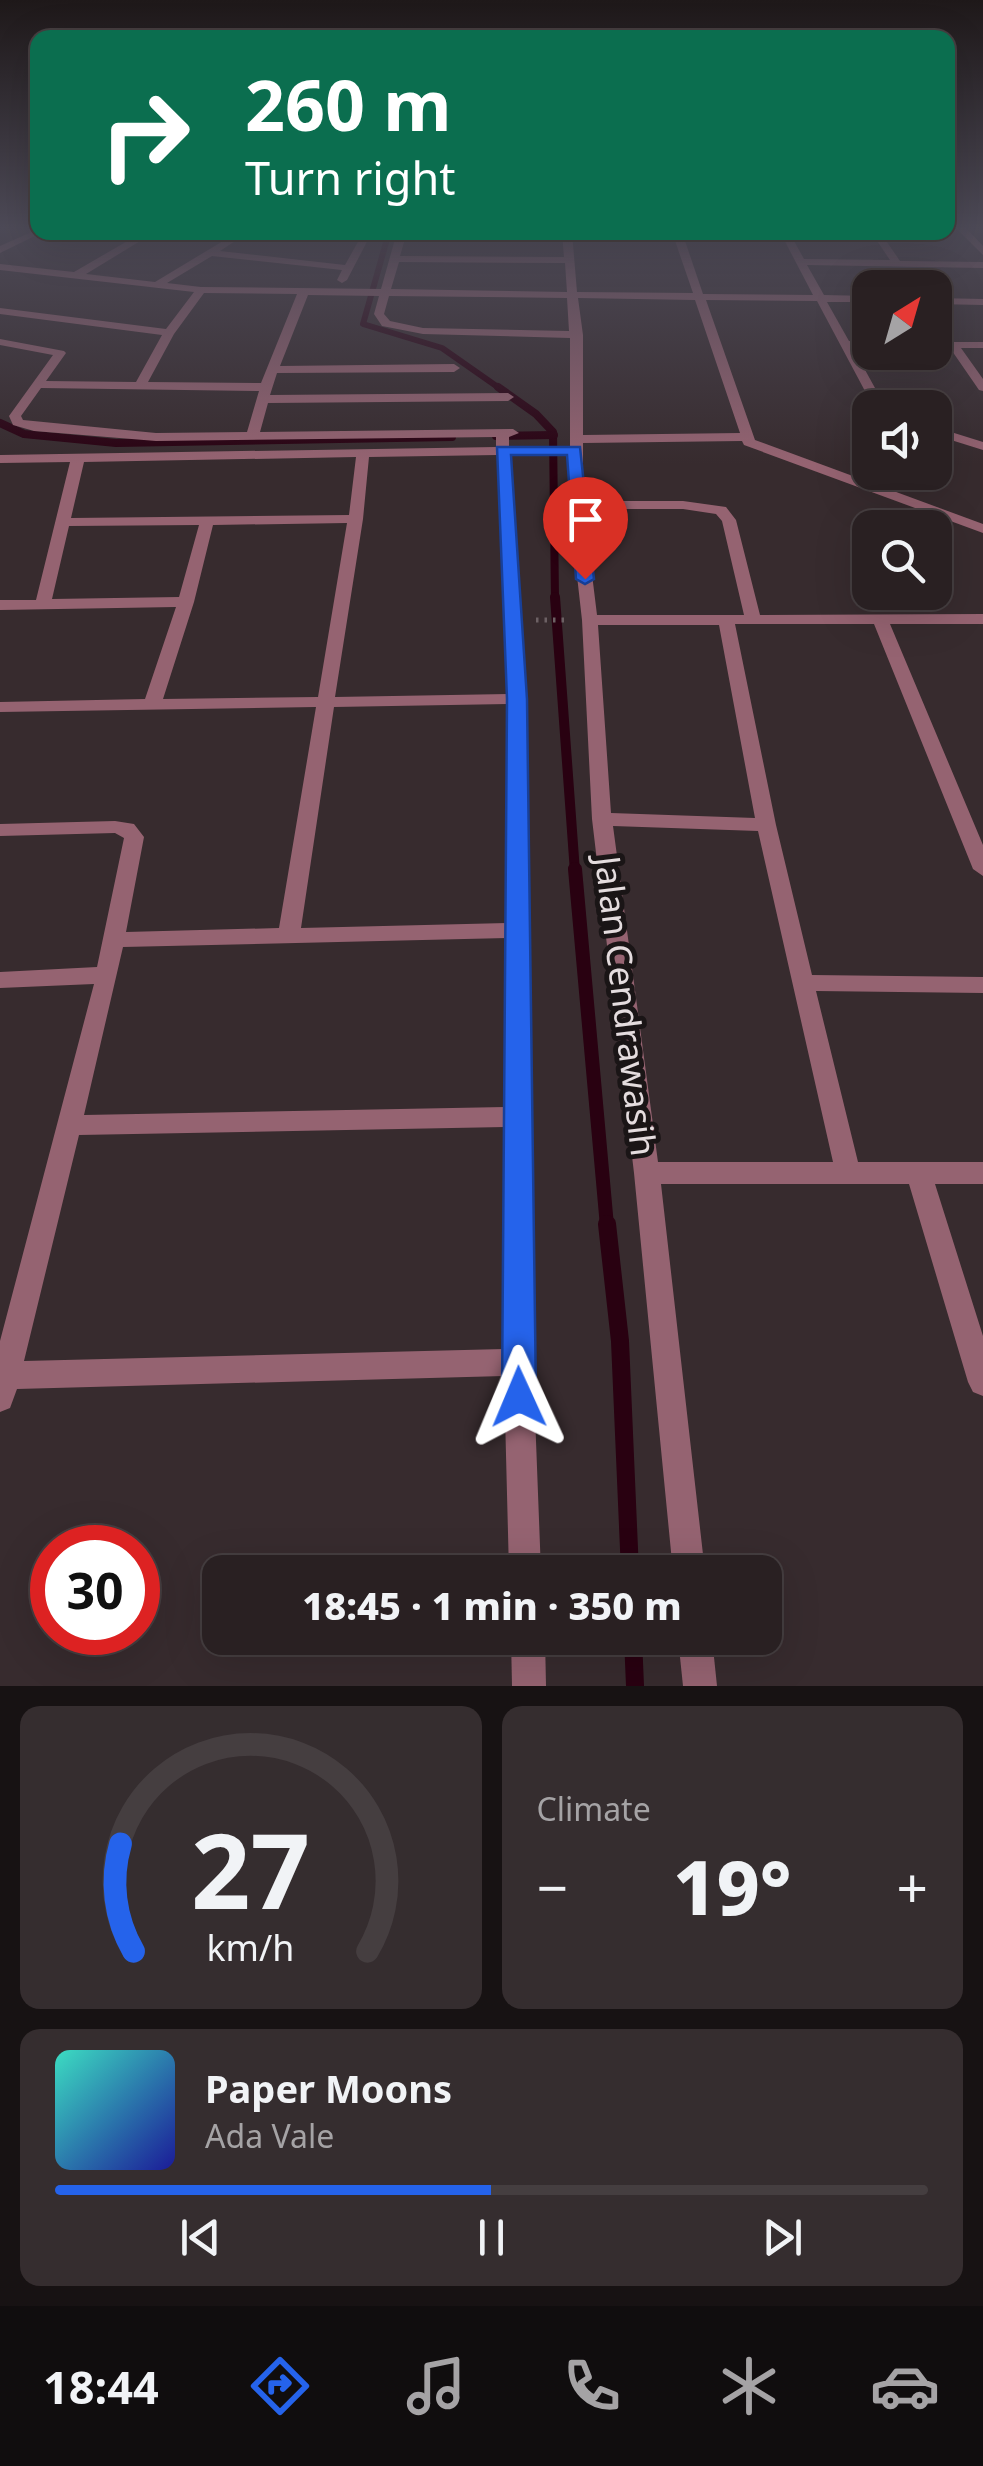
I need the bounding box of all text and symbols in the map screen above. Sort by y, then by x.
text: 260 m [245,56,452,152]
icon: right [80,70,210,200]
text: Turn right [245,147,456,208]
north arrow [852,270,952,370]
map controls [852,270,952,610]
button: sound [852,390,952,490]
pin [543,477,628,580]
icon: arrive [558,492,613,547]
button: search [852,510,952,610]
street label: Jalan Cendrawasih [584,850,668,1158]
position arrow [467,1345,571,1449]
speed limit sign: 30 [30,1525,160,1655]
text: 18:45 · 1 min · 350 m [302,1579,682,1631]
text: Climate [537,1787,651,1830]
text: 27 [191,1798,310,1939]
text: 19° [673,1835,791,1937]
text: − [537,1849,568,1924]
text: + [897,1849,928,1924]
text: km/h [207,1923,295,1971]
text: Paper Moons [205,2062,452,2114]
text: Ada Vale [205,2114,334,2157]
icon: previous [173,2210,228,2265]
icon: pause [464,2210,519,2265]
icon: next [755,2210,810,2265]
icon: directions [245,2351,315,2421]
icon: music [401,2351,471,2421]
icon: phone [557,2351,627,2421]
icon: climate [714,2351,784,2421]
icon: car [870,2351,940,2421]
text: 18:44 [43,2356,159,2417]

